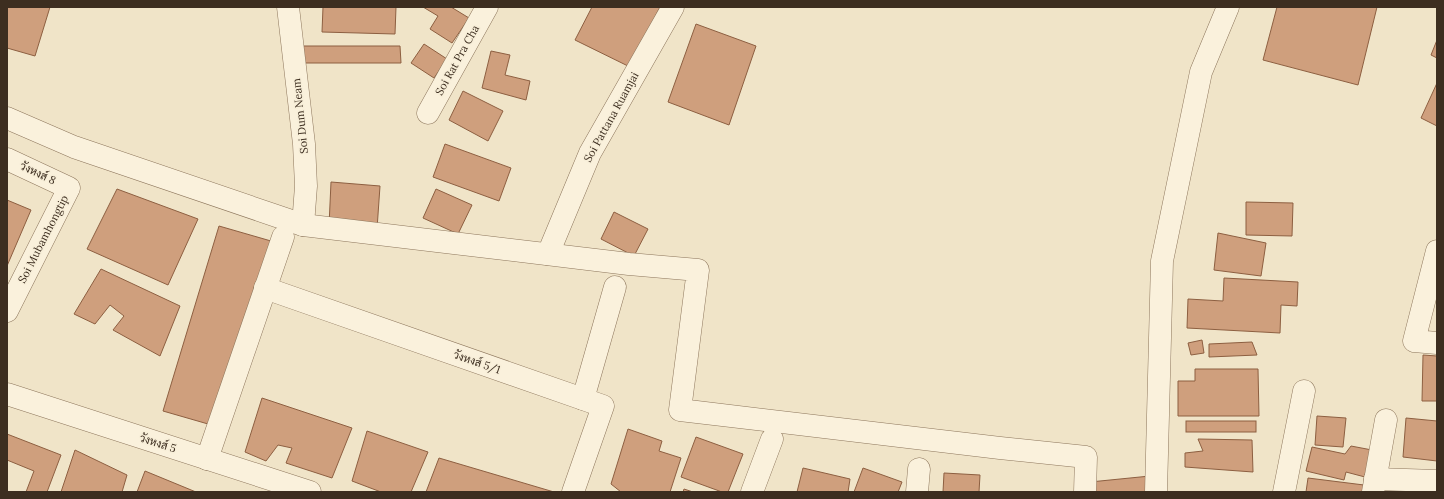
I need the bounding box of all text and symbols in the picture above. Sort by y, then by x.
street label: Soi Rat Pra Cha [432,22,482,98]
street label: Soi Pattana Ruamjai [580,69,642,165]
street label: Soi Dum Neam [289,77,311,154]
street label: วังหงส์ 8 [18,158,59,187]
street label: Soi Mubamhongtip [15,192,71,285]
street label: วังหงส์ 5/1 [451,346,503,378]
street label: วังหงส์ 5 [138,430,178,456]

